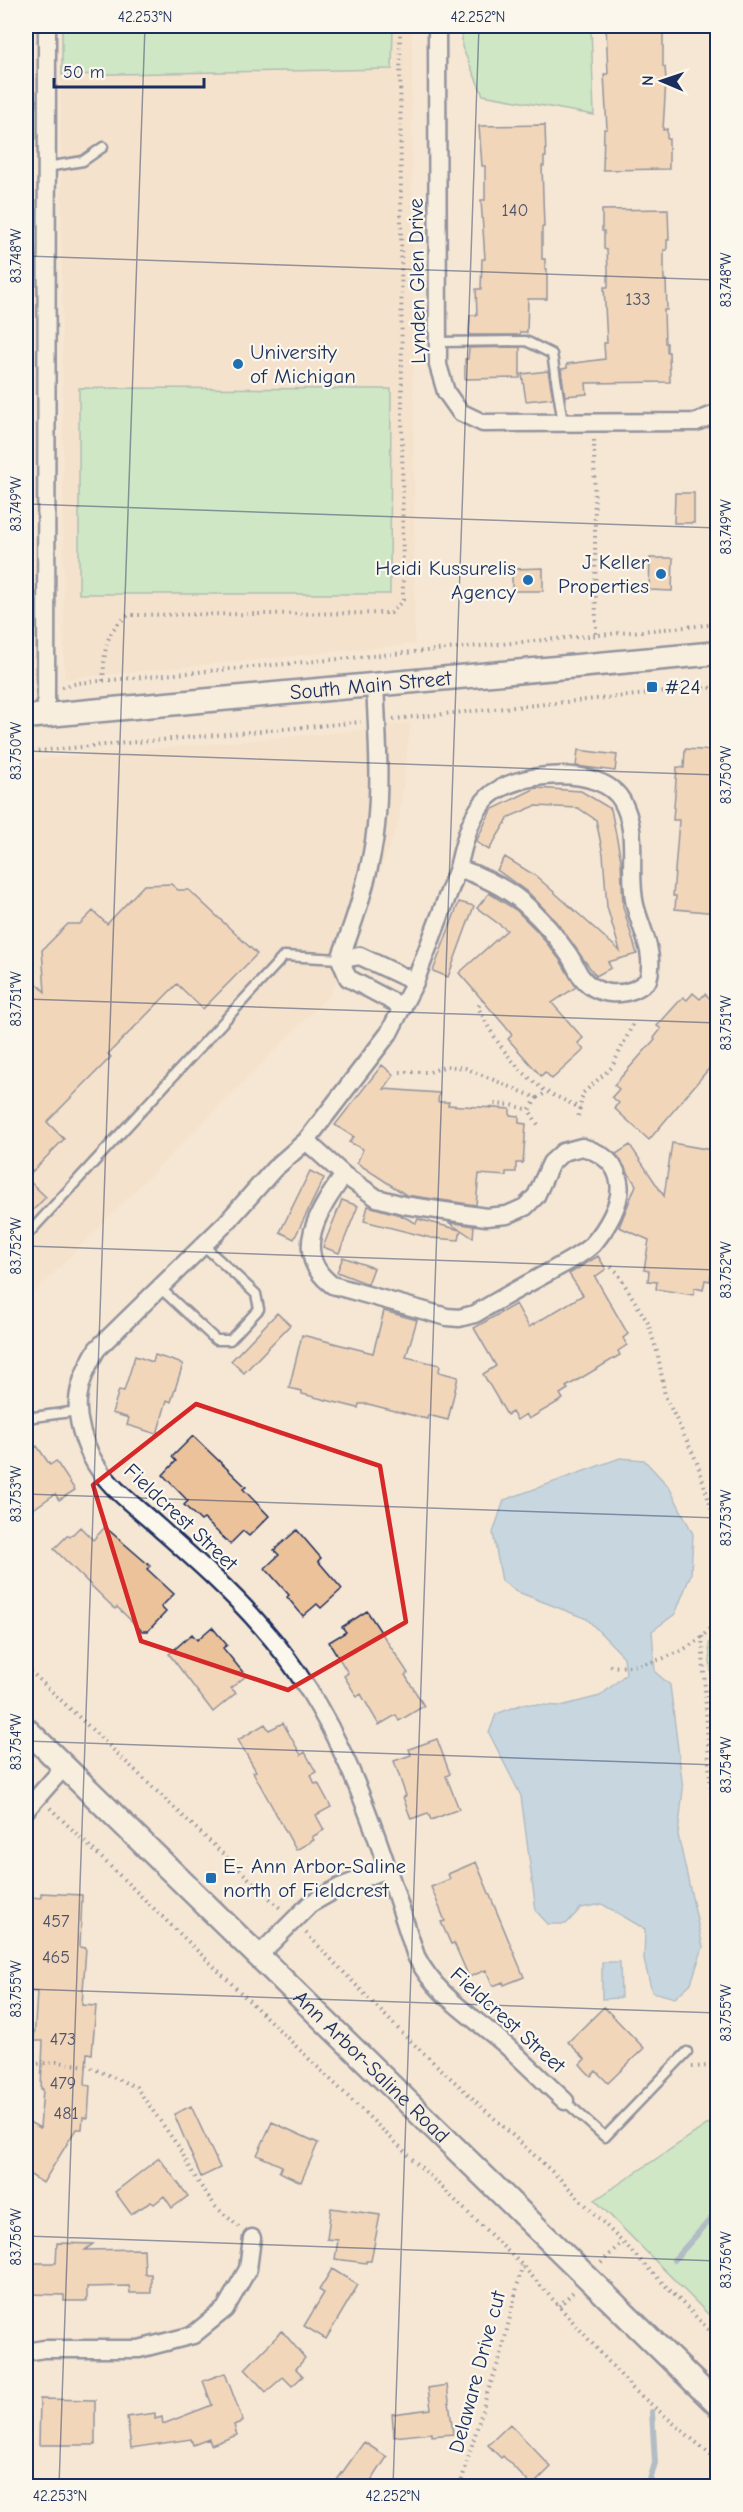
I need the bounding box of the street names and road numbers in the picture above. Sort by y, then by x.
street label: Lynden Glen Drive [404,198,430,364]
street label: South Main Street [289,666,453,705]
street label: Fieldcrest Street [119,1458,243,1576]
street label: Fieldcrest Street [446,1962,571,2078]
street label: Ann Arbor-Saline Road [289,1985,454,2148]
street label: Delaware Drive cut [444,2287,510,2456]

